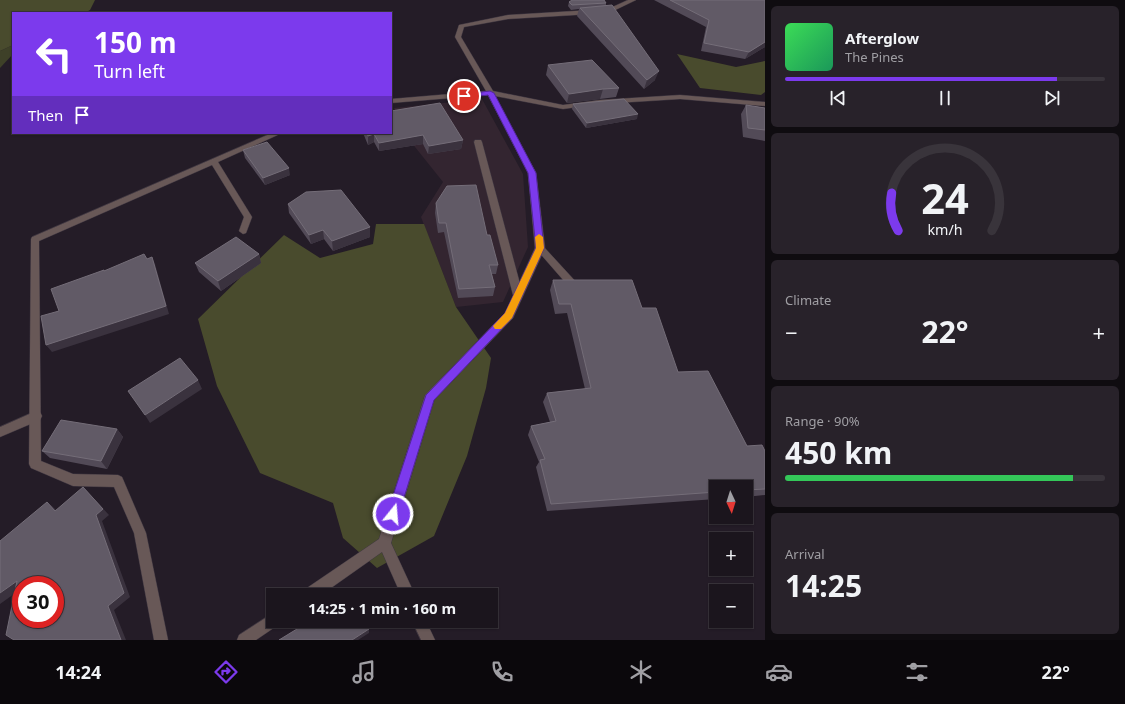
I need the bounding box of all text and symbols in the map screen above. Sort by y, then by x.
text: 150 m [94,23,177,61]
icon: left [28,28,80,80]
text: Afterglow [845,28,919,48]
text: The Pines [845,48,904,66]
text: Turn left [94,59,165,83]
pin [447,79,481,113]
icon: arrive [453,85,475,107]
icon: previous [827,87,849,109]
icon: pause [934,87,956,109]
icon: next [1041,87,1063,109]
icon: arrive [71,104,93,126]
text: Then [28,105,63,125]
text: 24 [921,170,969,226]
text: km/h [927,220,963,239]
text: Climate [785,291,831,309]
text: 22° [921,311,969,352]
text: − [785,317,798,347]
text: + [1092,317,1105,347]
text: Range · 90% [785,412,860,430]
text: 450 km [785,432,892,473]
north arrow [709,480,753,524]
map controls [709,480,753,628]
position arrow [372,493,414,535]
button: + [709,532,753,576]
text: Arrival [785,545,825,563]
text: 14:25 [785,565,862,606]
speed limit sign: 30 [12,576,64,628]
button: − [709,584,753,628]
text: 14:25 · 1 min · 160 m [308,598,456,618]
icon: directions [212,658,240,686]
icon: music [350,658,378,686]
icon: phone [488,658,516,686]
icon: climate [627,658,655,686]
icon: car [765,658,793,686]
icon: filters [903,658,931,686]
text: 14:24 [55,660,101,684]
text: 22° [1042,660,1070,684]

